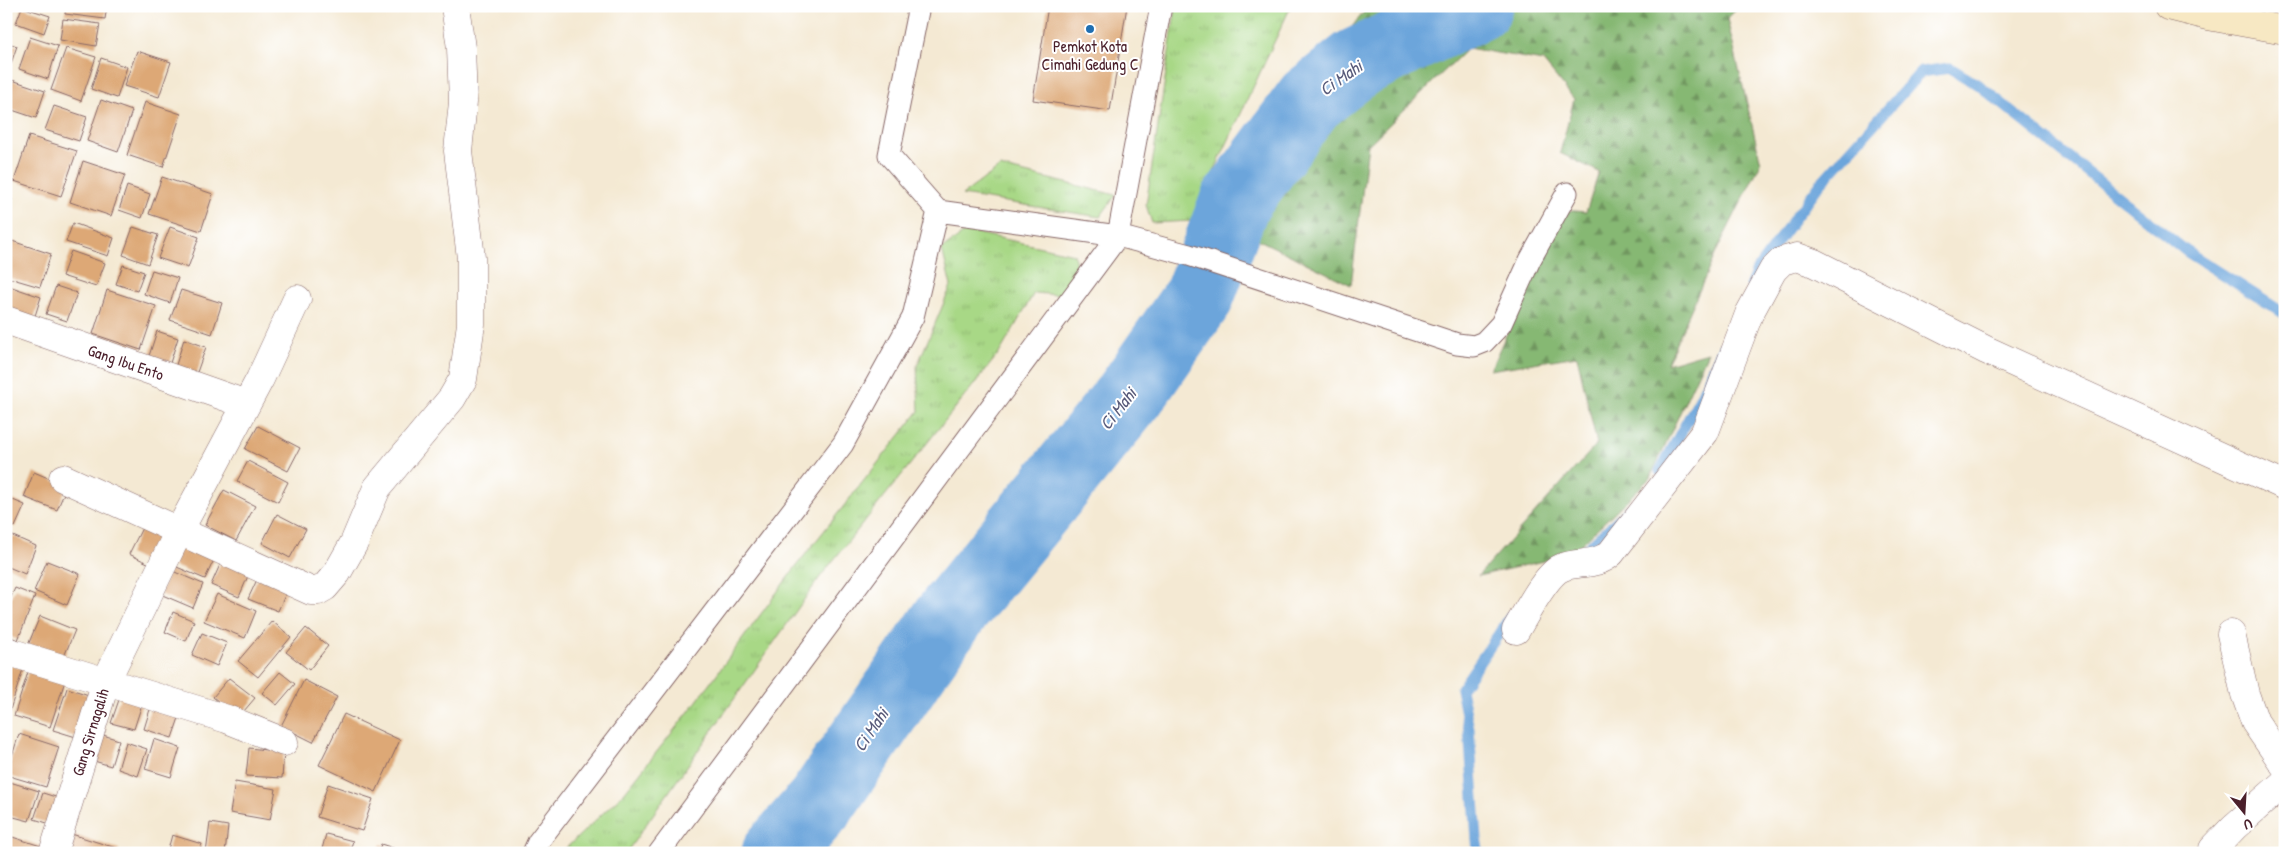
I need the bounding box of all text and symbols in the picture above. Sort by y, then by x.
marker: Pemkot Kota Cimahi Gedung C [1084,23,1096,35]
place label: Pemkot Kota Cimahi Gedung C [1042,35,1139,75]
water label: Ci Mahi [1314,53,1369,101]
street label: Gang Ibu Ento [85,339,167,385]
water label: Ci Mahi [1093,381,1143,435]
street label: Gang Sirnagalih [66,685,114,779]
water label: Ci Mahi [847,701,895,756]
north arrow [2218,786,2268,836]
text: U [2241,815,2255,835]

